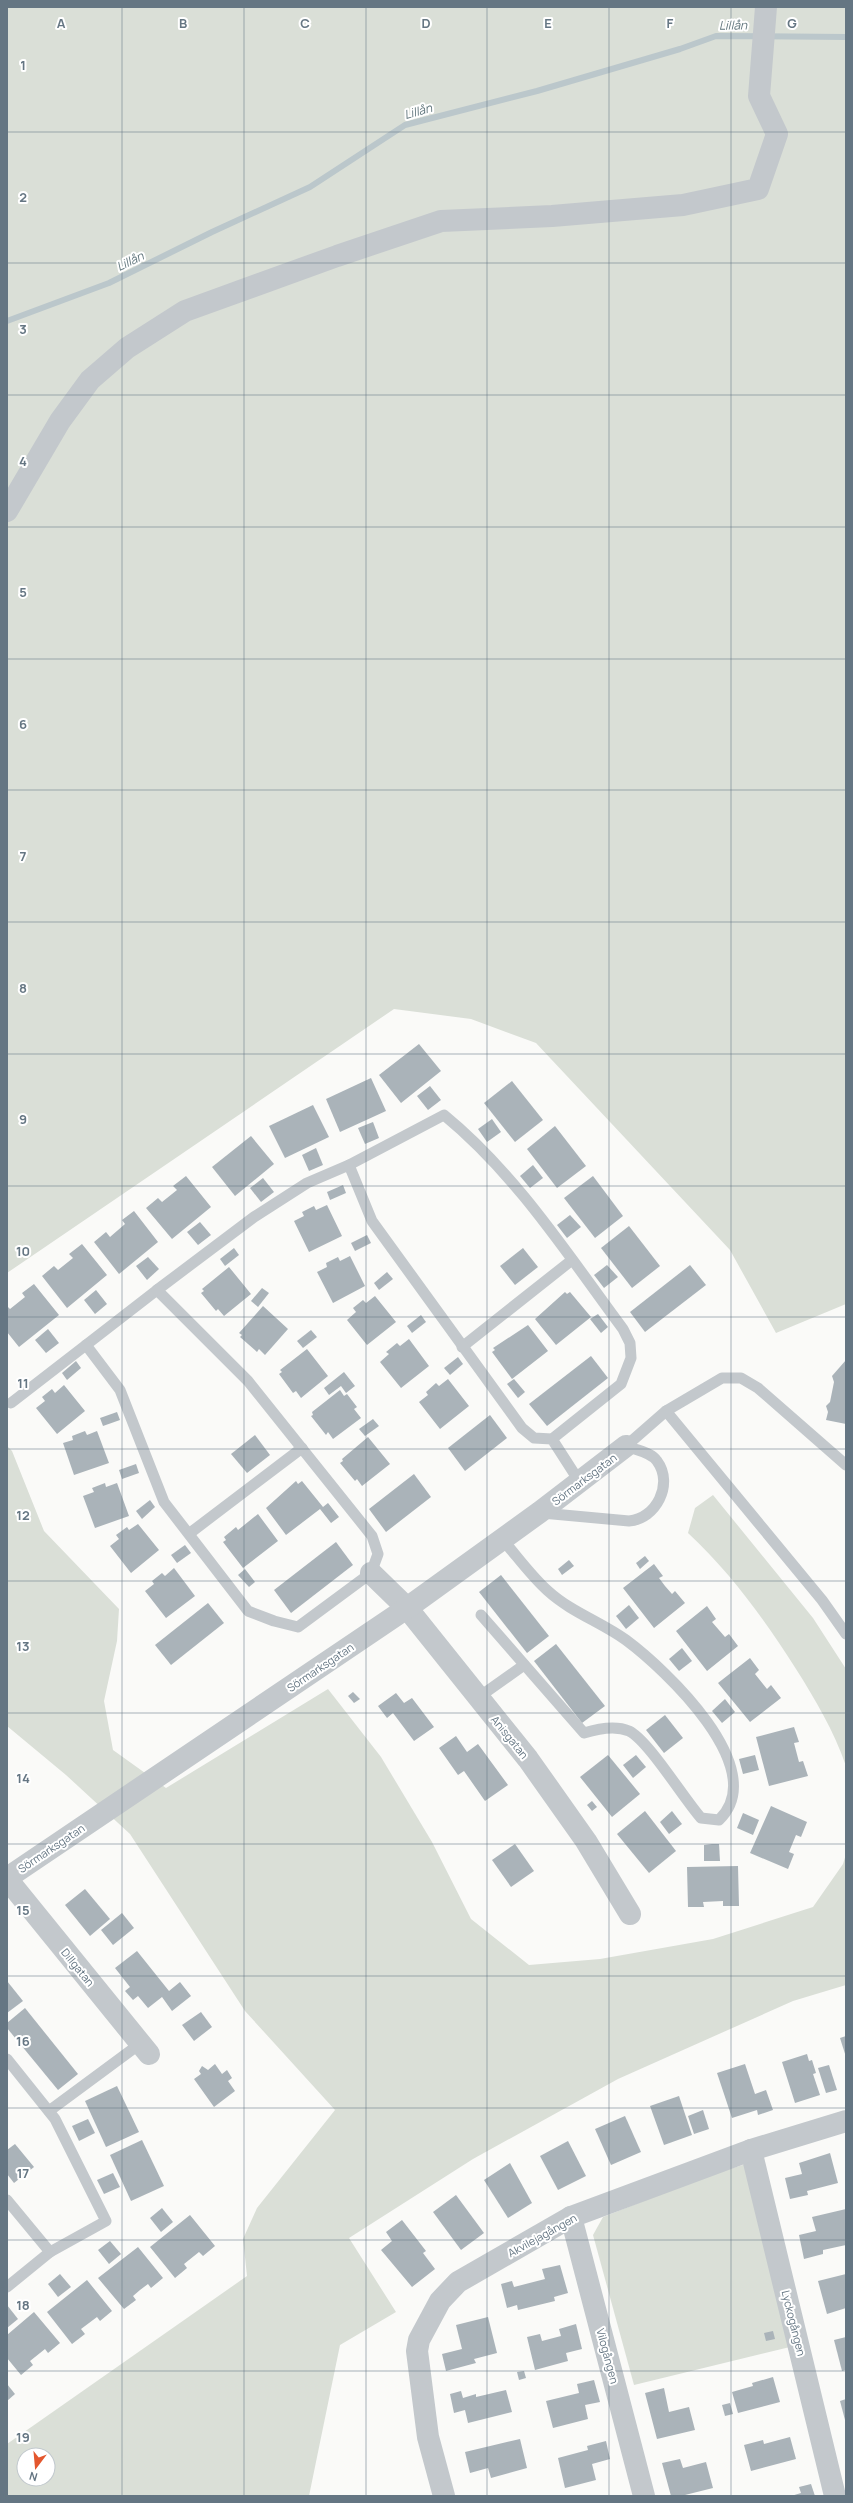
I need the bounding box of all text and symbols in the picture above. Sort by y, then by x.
text: A [57,14,66,32]
text: B [179,14,187,32]
text: C [300,14,310,32]
text: D [421,14,431,32]
text: E [544,14,552,32]
text: F [667,14,674,32]
text: G [787,14,797,32]
water label: Lillån [719,16,748,34]
text: 1 [20,56,26,74]
water label: Lillån [402,99,435,123]
text: 2 [19,188,27,206]
water label: Lillån [114,247,147,275]
text: 3 [19,320,27,338]
text: 4 [19,452,27,470]
text: 5 [19,583,27,601]
text: 6 [19,715,27,733]
text: 7 [20,847,27,865]
text: 8 [19,979,27,997]
text: 9 [19,1110,27,1128]
text: 10 [16,1242,30,1260]
text: 11 [17,1374,29,1392]
street label: Sörmarksgatan [549,1450,619,1508]
text: 12 [16,1506,30,1524]
text: 13 [16,1637,30,1655]
street label: Sörmarksgatan [284,1639,356,1695]
street label: Anisgatan [488,1712,532,1762]
text: 14 [16,1769,30,1787]
street label: Sörmarksgatan [15,1820,87,1876]
text: 15 [16,1901,30,1919]
street label: Dillgatan [58,1945,98,1989]
text: 16 [16,2032,30,2050]
text: 17 [17,2164,29,2182]
street label: Akvilejagången [505,2210,579,2260]
street label: Lyckogången [779,2289,809,2357]
text: 18 [16,2296,30,2314]
street label: Vilogången [593,2327,623,2385]
text: 19 [16,2428,30,2446]
north arrow [16,2447,56,2487]
text: N [27,2469,39,2485]

